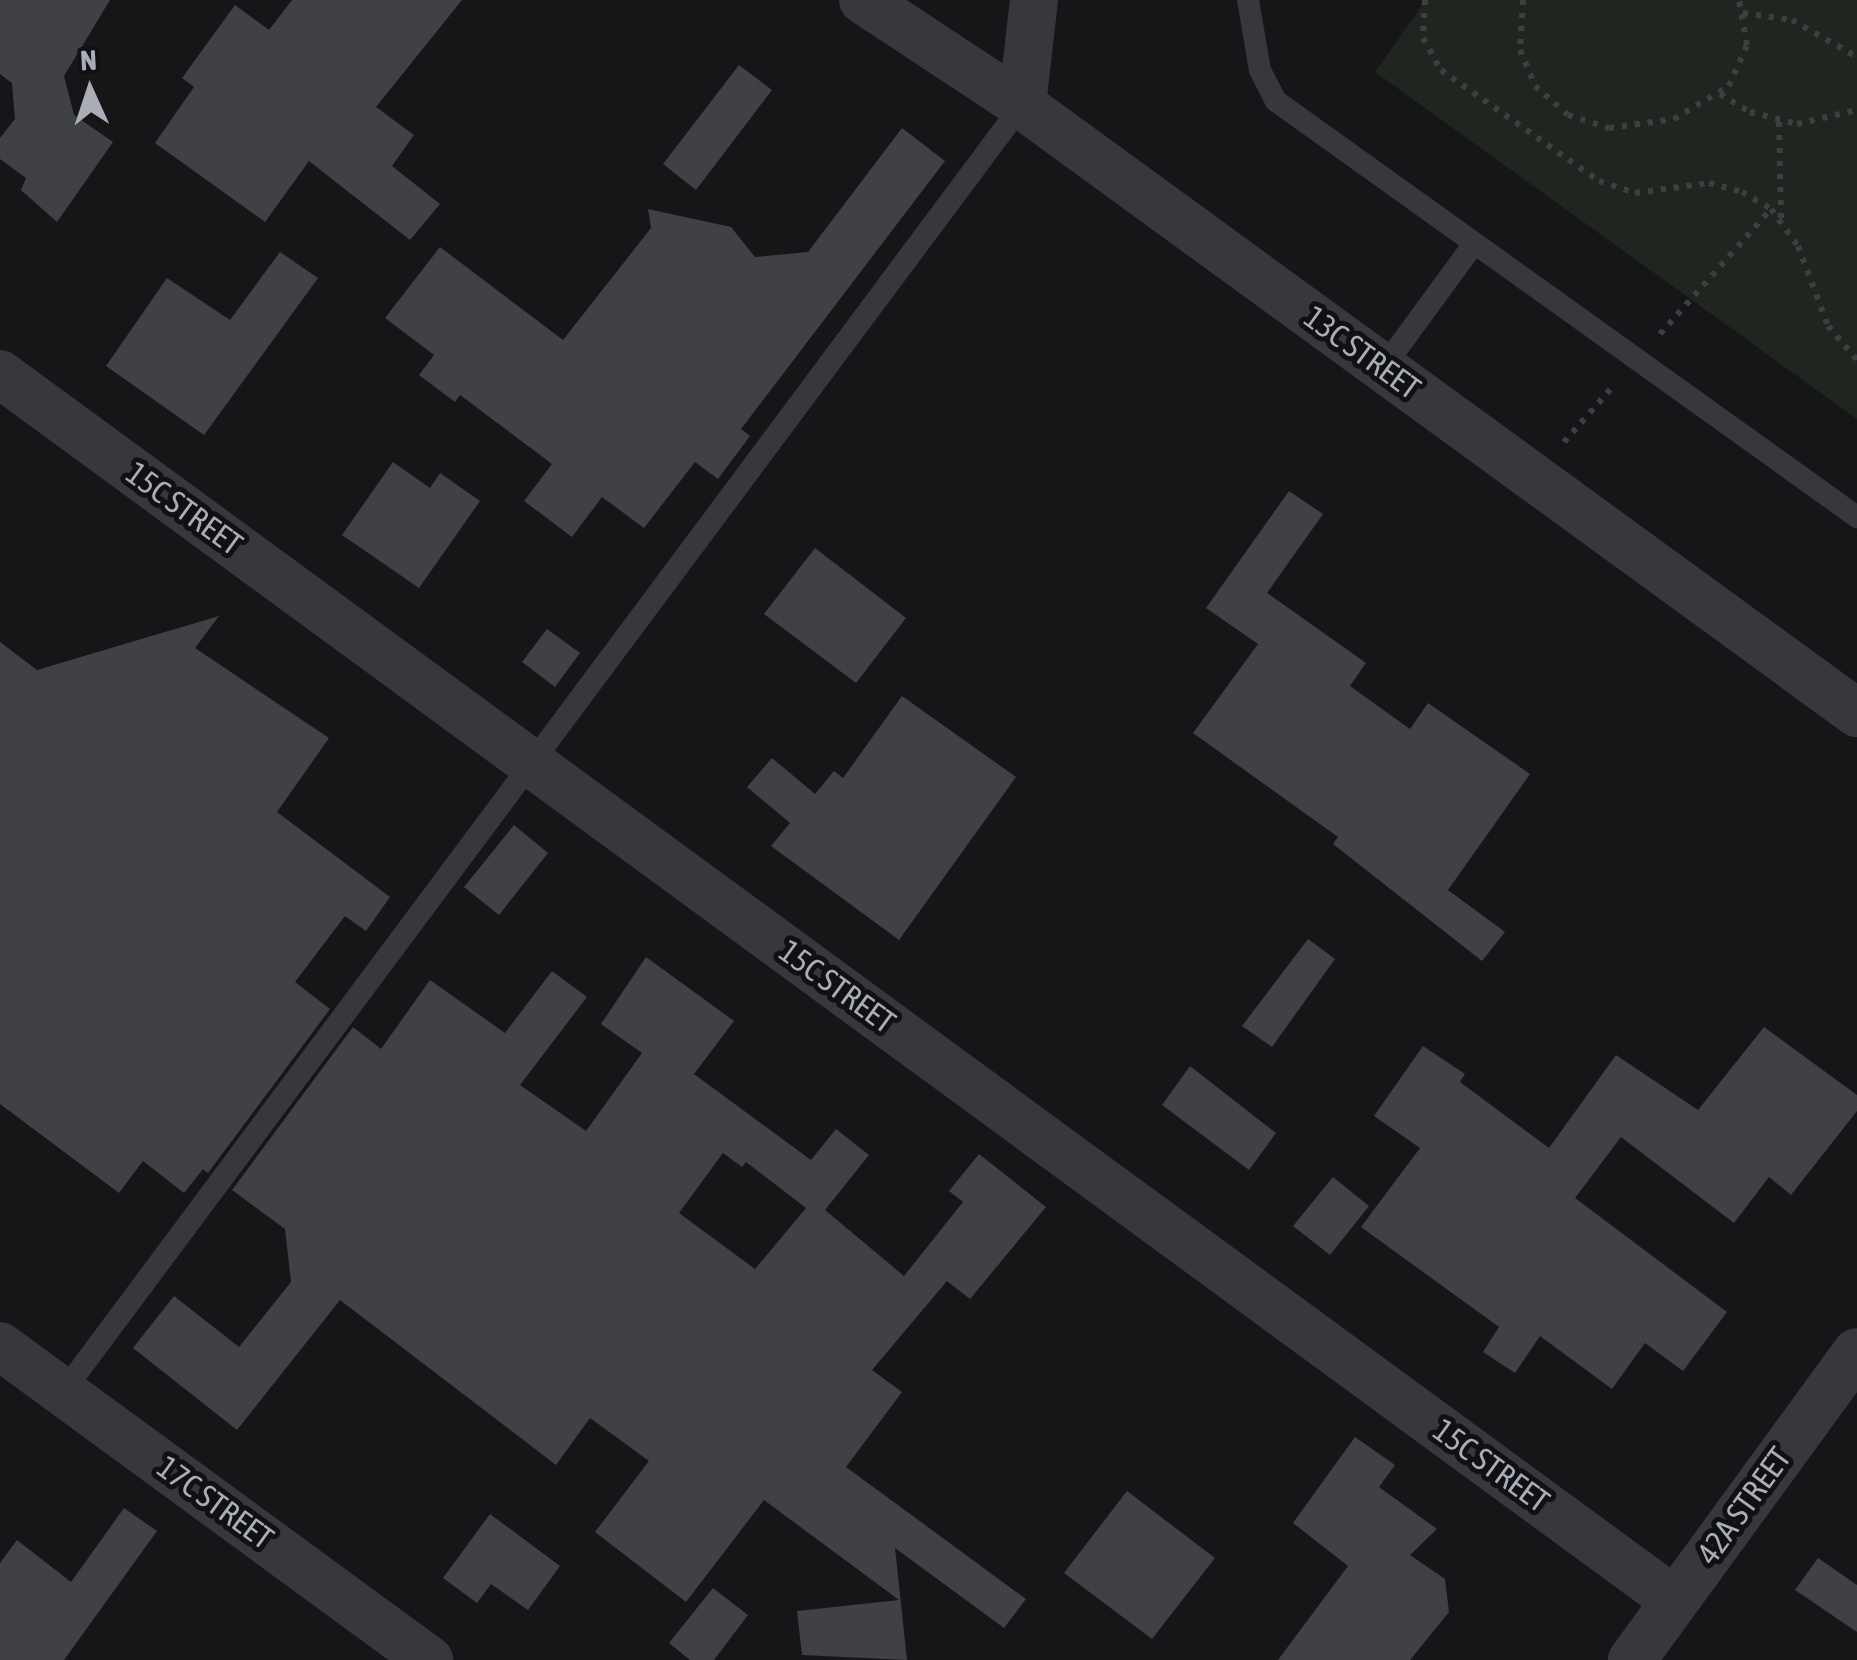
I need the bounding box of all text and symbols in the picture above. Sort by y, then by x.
north arrow [40,40,140,140]
text: N [79,44,98,76]
street label: 13C STREET [1297,298,1427,408]
street label: 15C STREET [119,454,249,564]
street label: 15C STREET [772,932,902,1042]
street label: 15C STREET [1426,1411,1556,1521]
street label: 42A STREET [1689,1440,1799,1572]
street label: 17C STREET [150,1448,280,1558]

